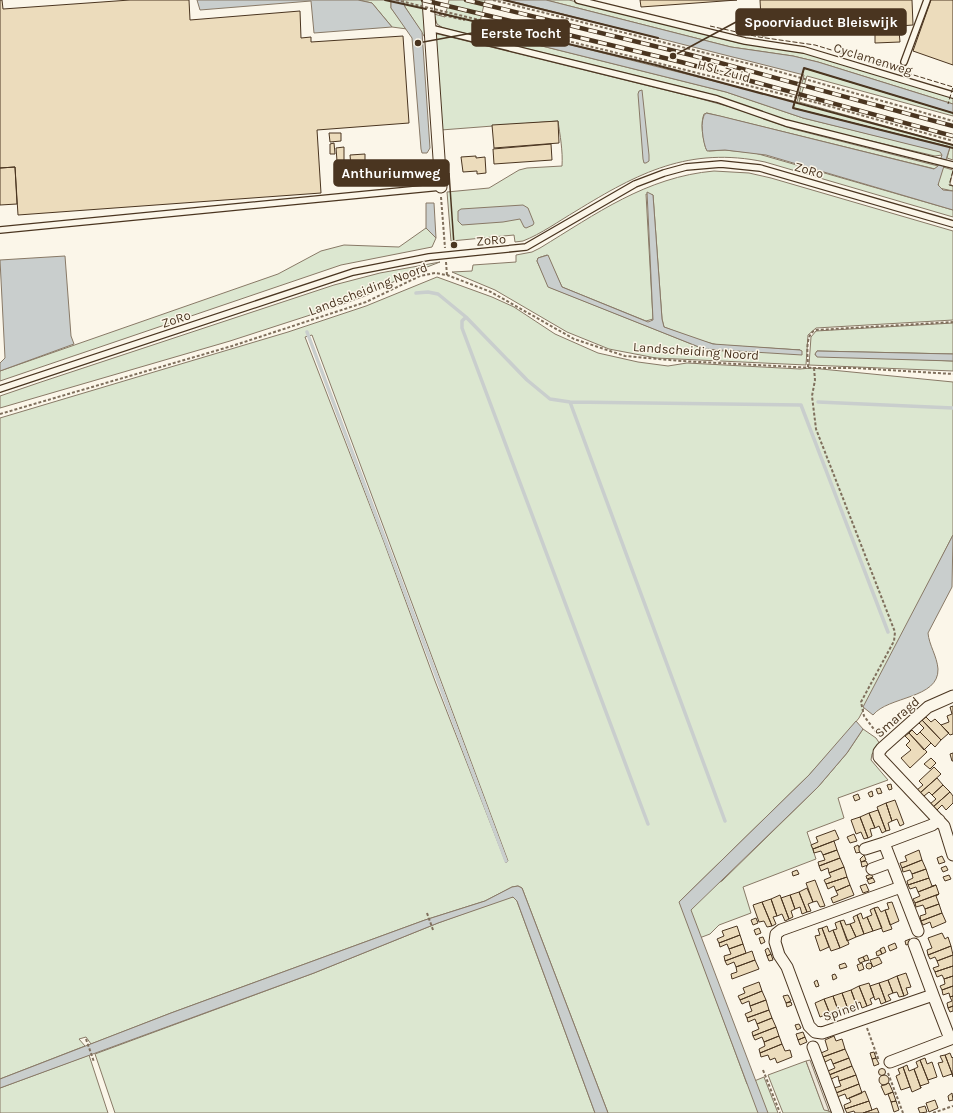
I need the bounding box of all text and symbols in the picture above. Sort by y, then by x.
callout: Spoorviaduct Bleiswijk [736,9,906,35]
text: Spoorviaduct Bleiswijk [744,14,899,31]
callout: Eerste Tocht [472,20,569,46]
text: Eerste Tocht [481,25,562,42]
street label: Cyclamenweg [832,40,915,78]
street label: HSL-Zuid [696,57,752,85]
street label: ZoRo [793,159,825,181]
callout: Anthuriumweg [334,160,449,186]
text: Anthuriumweg [342,165,440,182]
street label: ZoRo [475,231,507,249]
street label: Landscheiding Noord [306,259,430,319]
street label: ZoRo [159,307,193,331]
street label: Landscheiding Noord [633,339,759,363]
street label: Smaragd [872,694,922,740]
street label: Spinel [821,998,861,1024]

